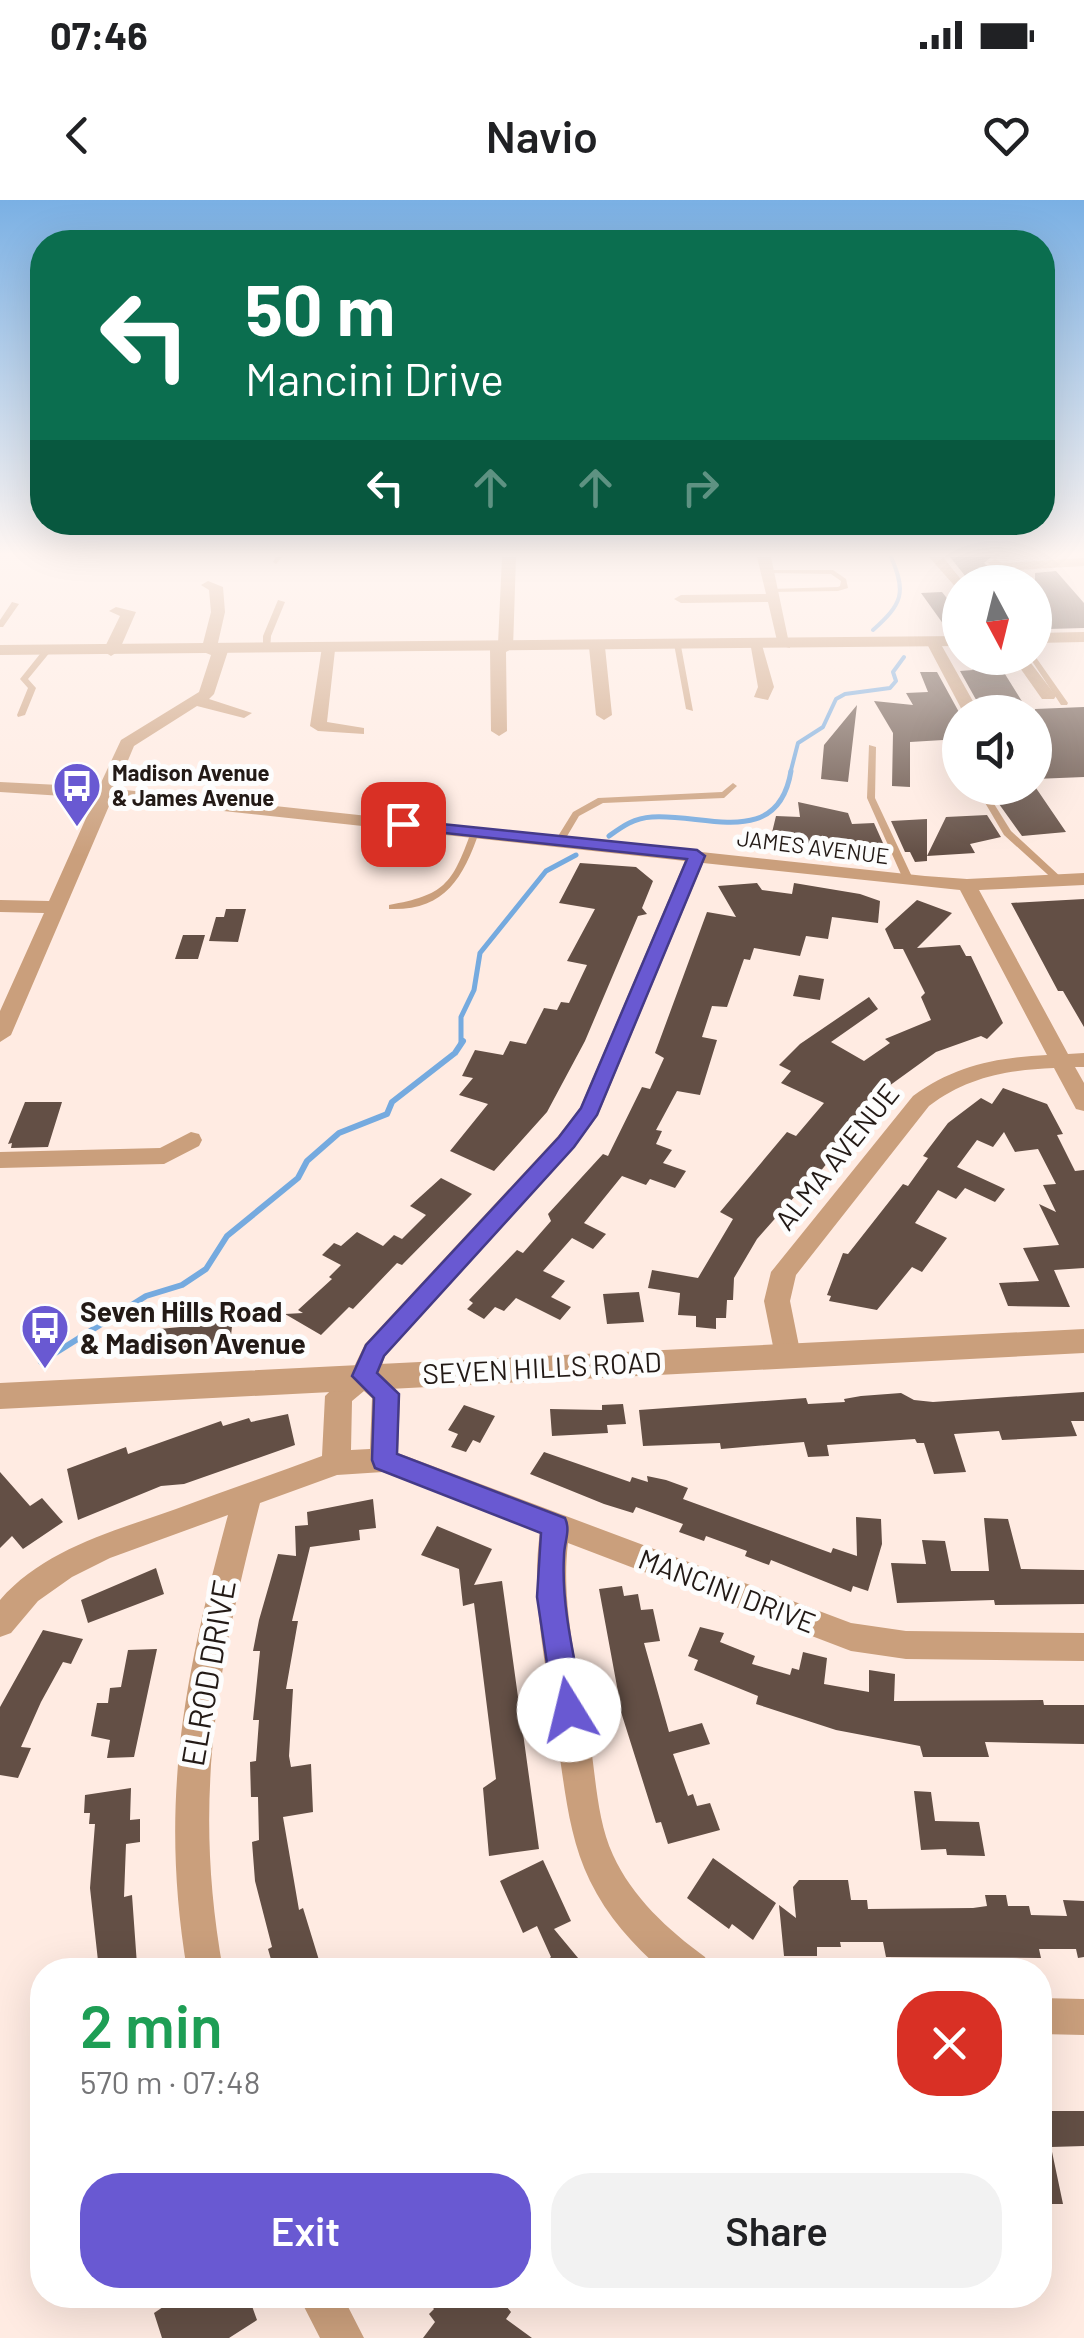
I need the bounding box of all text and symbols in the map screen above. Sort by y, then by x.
text: 07:46 [50,12,148,58]
icon: back [50,108,105,163]
text: Navio [486,108,598,162]
icon: heart [979,108,1034,163]
text: 50 m [245,266,395,350]
icon: left [80,270,210,400]
text: Mancini Drive [245,351,504,405]
icon: left [358,460,413,515]
icon: ahead [463,460,518,515]
icon: ahead [568,460,623,515]
icon: right [673,460,728,515]
north arrow [942,565,1052,675]
map controls [942,565,1052,805]
button: sound [942,695,1052,805]
place label: Madison Avenue & James Avenue [112,759,274,810]
bus stop icon: Madison Avenue & James Avenue [51,760,103,828]
pin [361,782,446,867]
icon: arrive [376,797,431,852]
street label: JAMES AVENUE [736,824,891,868]
street label: ALMA AVENUE [767,1076,906,1236]
place label: Seven Hills Road & Madison Avenue [80,1294,306,1360]
bus stop icon: Seven Hills Road & Madison Avenue [19,1302,71,1370]
street label: SEVEN HILLS ROAD [422,1344,662,1390]
street label: MANCINI DRIVE [634,1541,821,1639]
street label: ELROD DRIVE [172,1576,242,1769]
position arrow [517,1658,621,1762]
text: 2 min [80,1988,223,2060]
button: close [897,1991,1002,2096]
text: 570 m · 07:48 [80,2062,260,2100]
button: Exit [80,2173,531,2288]
button: Share [551,2173,1002,2288]

